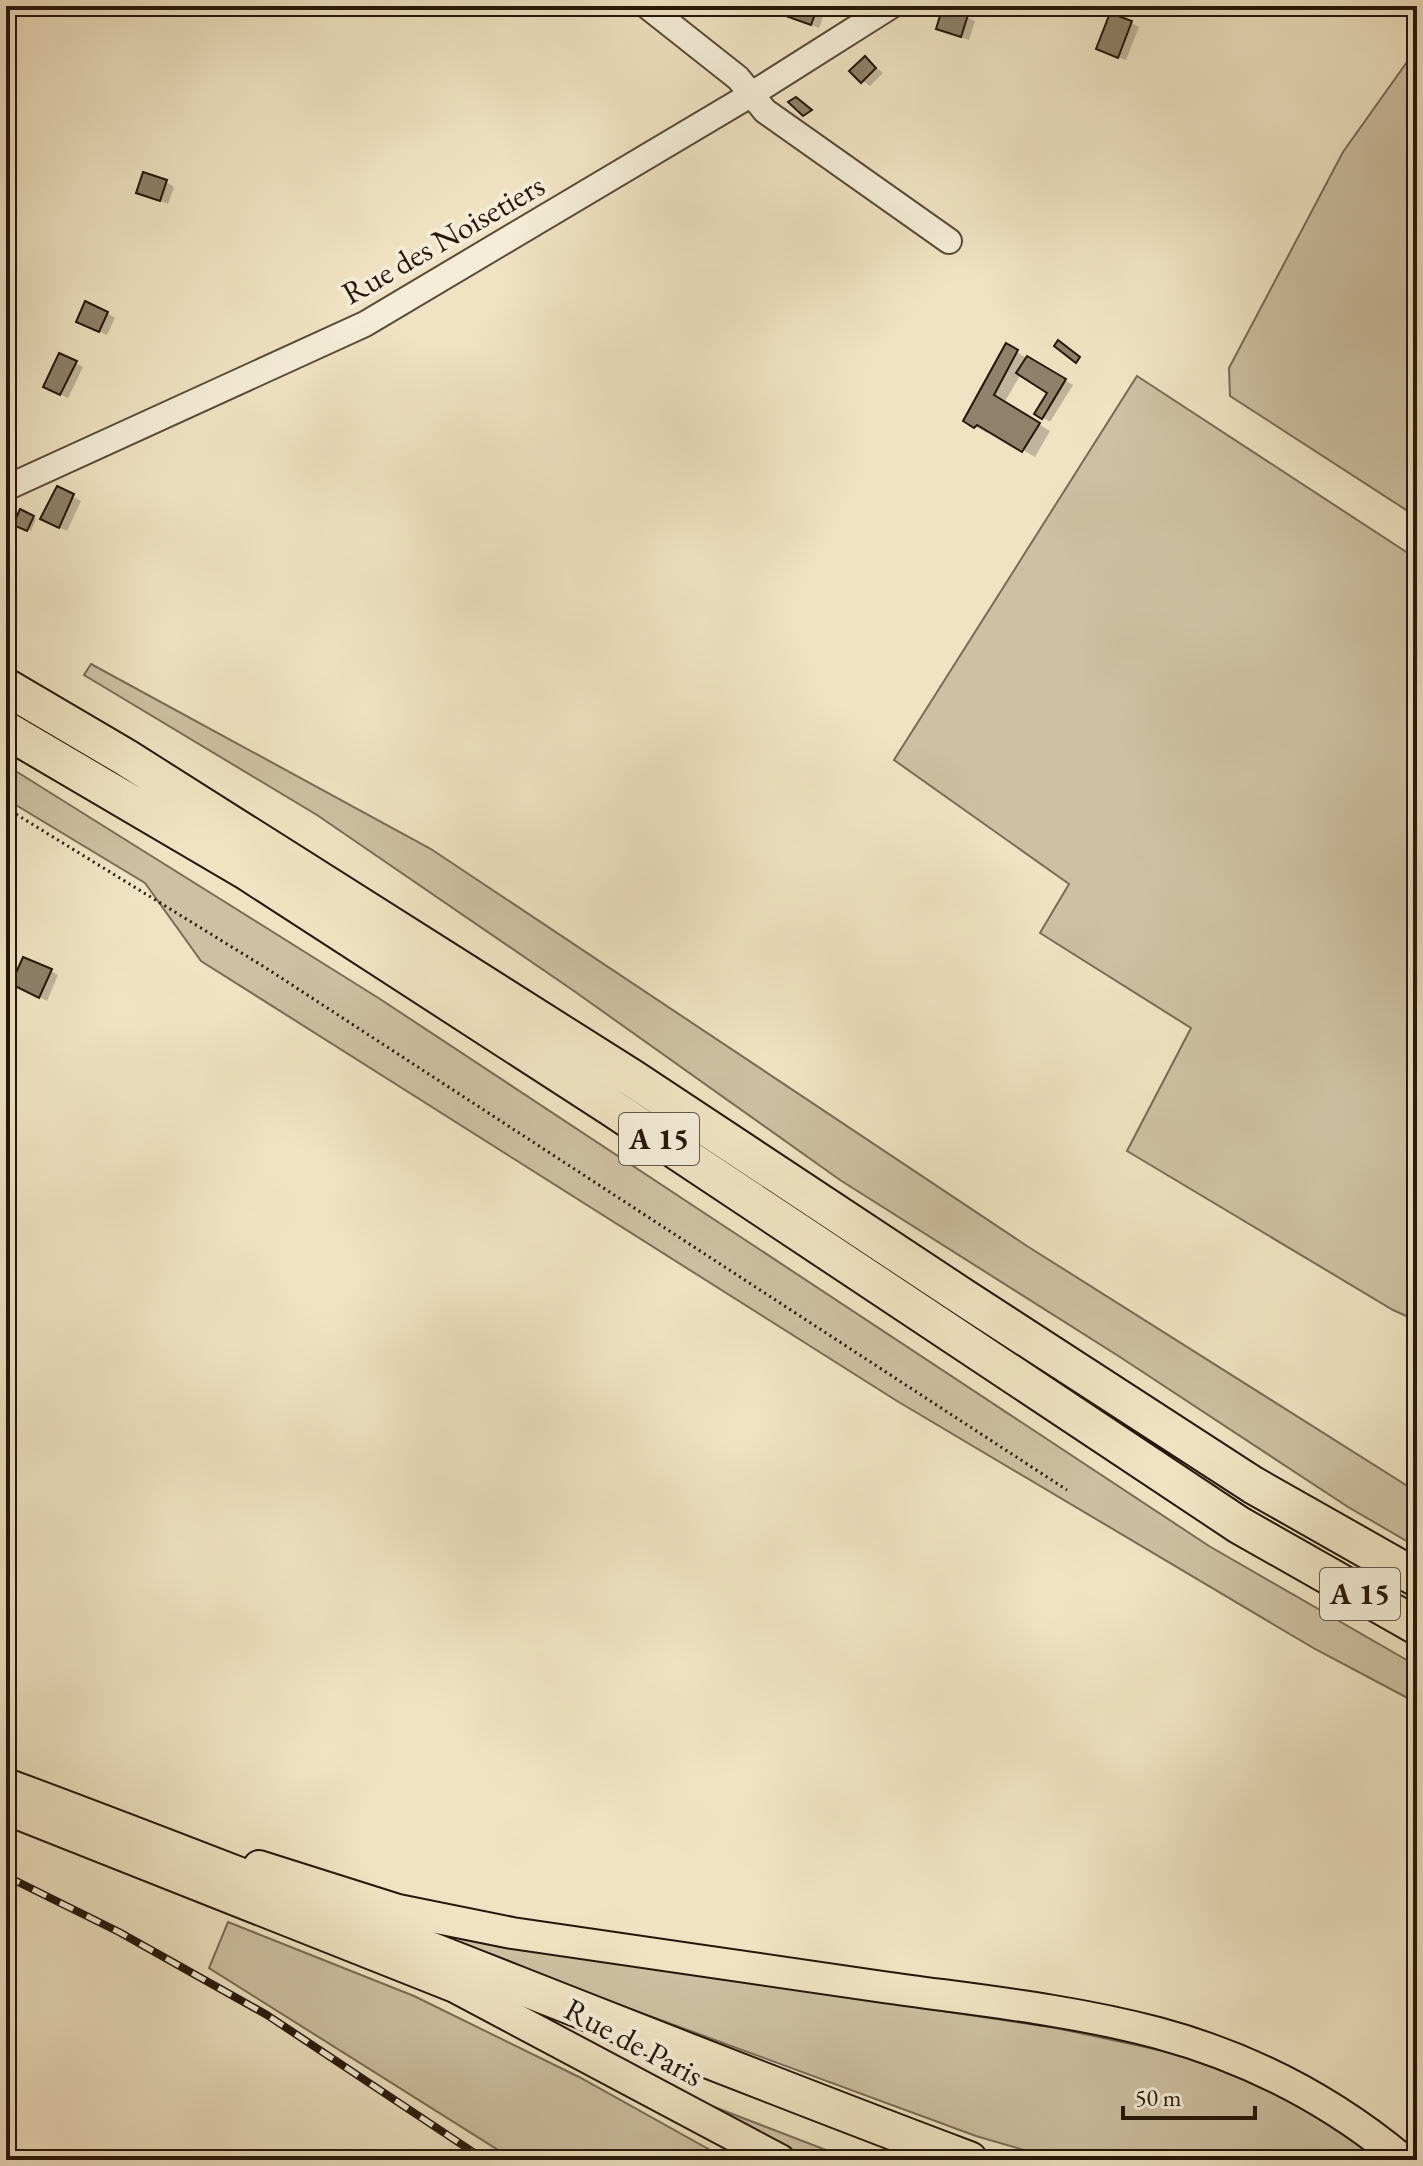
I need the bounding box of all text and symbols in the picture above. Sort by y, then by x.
street label: Rue des Noisetiers [334,164,552,314]
road number: A 15 [619,1113,699,1165]
road number: A 15 [1320,1568,1400,1620]
street label: Rue de Paris [557,1988,711,2096]
scale bar [1123,2070,1255,2120]
text: 50 m [1135,2082,1182,2113]

